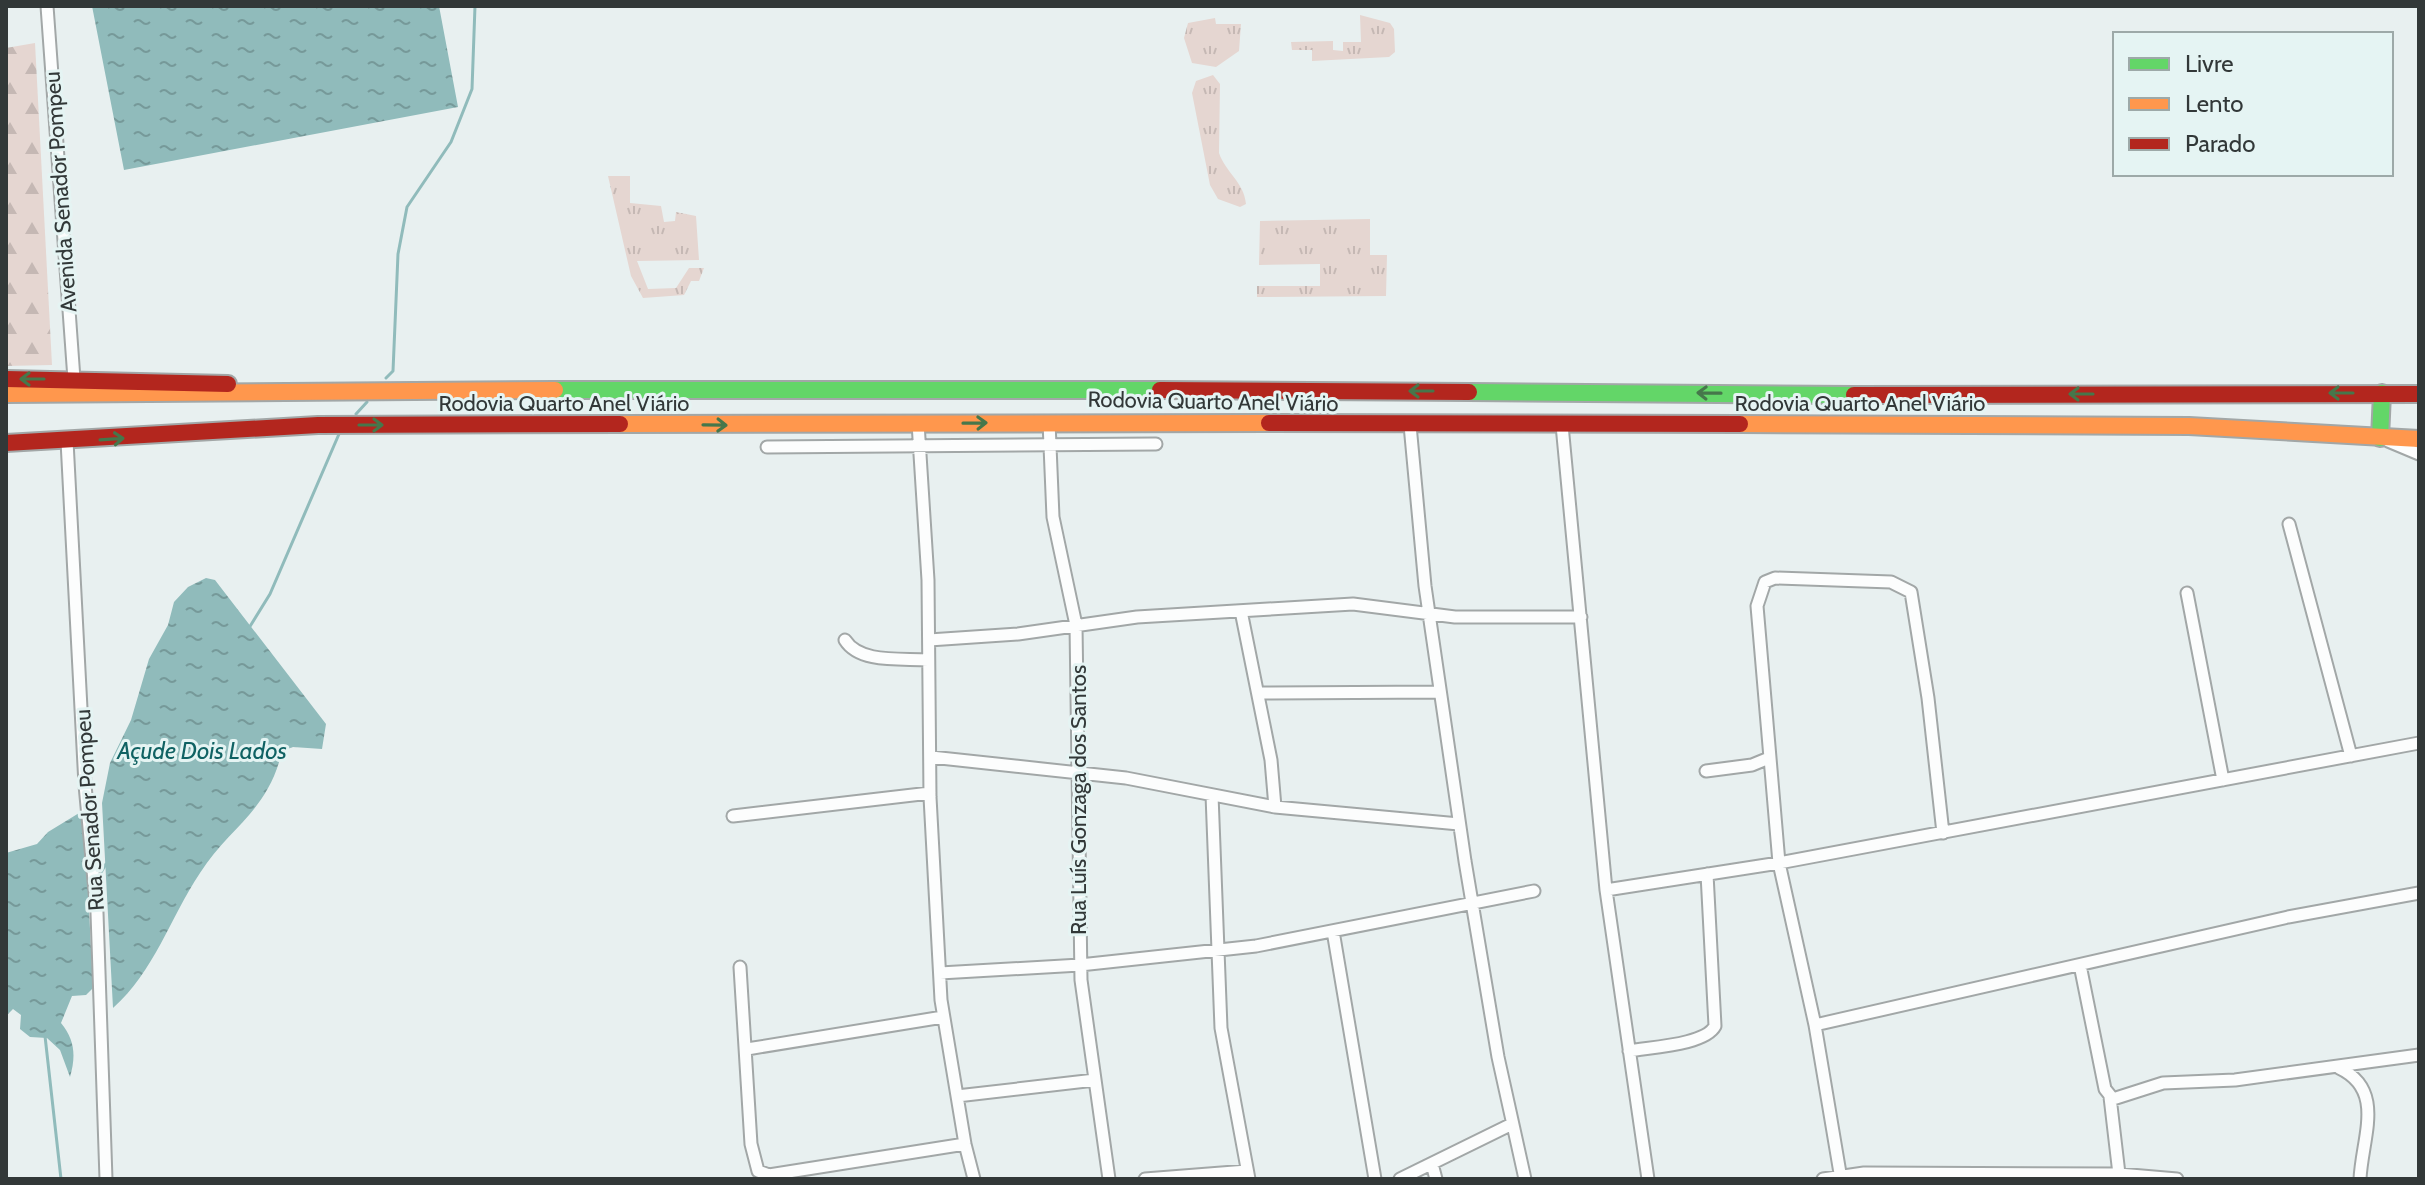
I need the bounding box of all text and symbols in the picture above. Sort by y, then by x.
legend [2113,32,2393,176]
text: Livre [2185,49,2233,78]
street label: Avenida Senador Pompeu [39,71,82,313]
text: Lento [2185,89,2244,118]
text: Parado [2185,129,2255,158]
one-way arrow [19,371,46,387]
one-way arrow [1408,383,1435,399]
one-way arrow [1696,385,1723,401]
one-way arrow [2328,385,2355,401]
street label: Rodovia Quarto Anel Viário [1087,386,1339,417]
one-way arrow [2068,386,2095,402]
street label: Rodovia Quarto Anel Viário [439,390,689,417]
street label: Rodovia Quarto Anel Viário [1735,390,1985,417]
one-way arrow [961,415,988,430]
one-way arrow [357,417,384,433]
one-way arrow [701,417,728,433]
one-way arrow [98,431,125,446]
street label: Rua Luís Gonzaga dos Santos [1065,665,1092,935]
street label: Rua Senador Pompeu [69,708,110,912]
water label: Açude Dois Lados [116,736,287,765]

